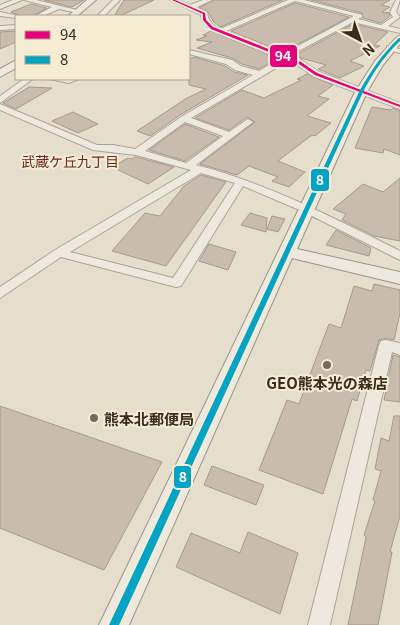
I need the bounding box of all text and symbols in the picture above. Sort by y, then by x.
legend [15,15,190,80]
north arrow [335,15,385,65]
text: 94 [60,23,77,44]
text: N [359,40,380,62]
line badge: 94 [269,44,298,68]
text: 94 [275,45,291,65]
text: 8 [60,48,68,69]
district label: 武蔵ケ丘九丁目 [21,151,119,171]
line badge: 8 [310,168,330,192]
text: 8 [316,169,324,189]
marker: GEO熊本光の森店 [321,359,333,371]
place label: GEO熊本光の森店 [266,372,388,393]
place label: 熊本北郵便局 [104,408,194,429]
marker: 熊本北郵便局 [88,412,100,424]
line badge: 8 [173,465,192,489]
text: 8 [179,466,187,486]

